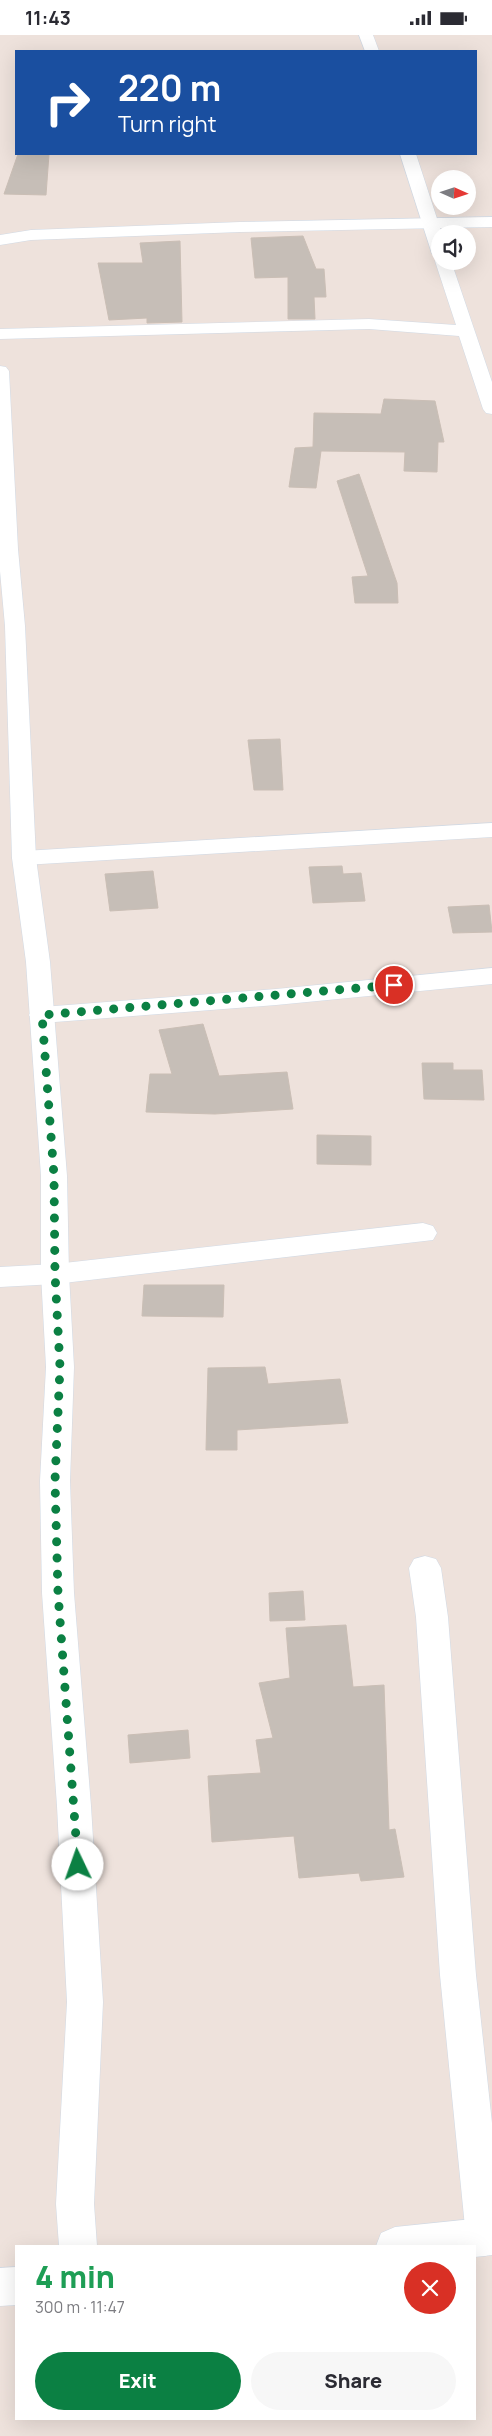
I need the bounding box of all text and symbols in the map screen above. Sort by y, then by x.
text: 11:43 [25,5,71,31]
text: 220 m [118,64,221,112]
icon: right [35,70,100,135]
text: Turn right [118,109,216,139]
north arrow [431,170,476,215]
map controls [431,170,476,270]
button: sound [431,225,476,270]
pin [373,964,415,1006]
icon: arrive [380,971,408,999]
position arrow [51,1838,103,1890]
text: 4 min [35,2256,115,2297]
button: close [404,2262,456,2314]
text: 300 m · 11:47 [35,2296,125,2318]
button: Exit [35,2352,241,2410]
button: Share [251,2352,456,2410]

